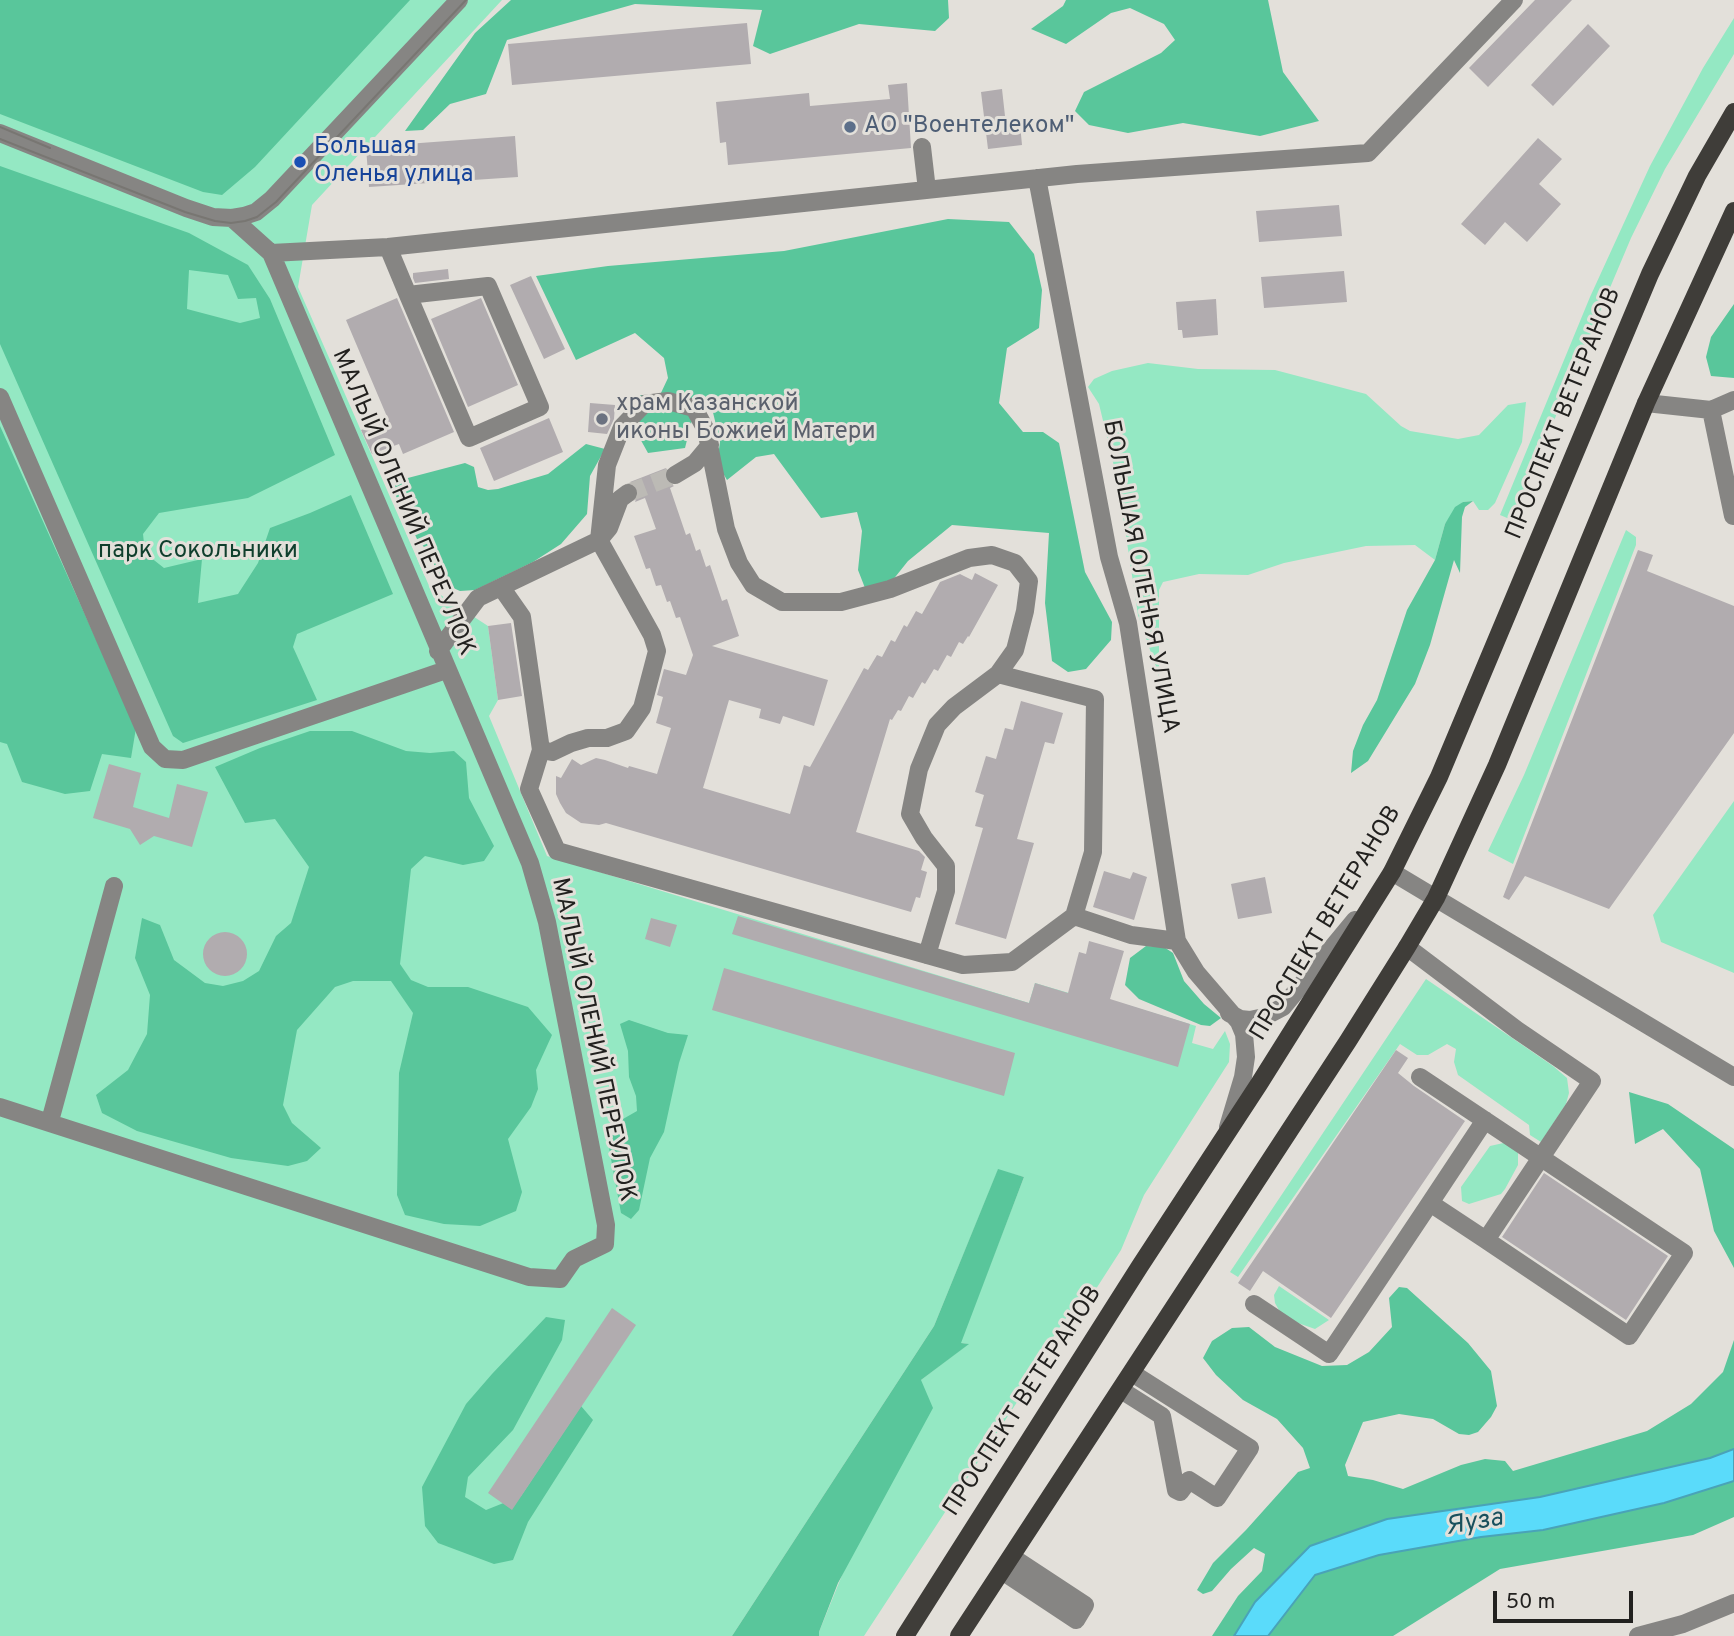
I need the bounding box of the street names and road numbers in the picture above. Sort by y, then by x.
street label: ПРОСПЕКТ ВЕТЕРАНОВ [1501,284,1629,544]
street label: МАЛЫЙ ОЛЕНИЙ ПЕРЕУЛОК [324,345,480,661]
street label: БОЛЬШАЯ ОЛЕНЬЯ УЛИЦА [1094,418,1184,736]
street label: ПРОСПЕКТ ВЕТЕРАНОВ [1245,801,1409,1047]
street label: МАЛЫЙ ОЛЕНИЙ ПЕРЕУЛОК [544,875,640,1205]
street label: ПРОСПЕКТ ВЕТЕРАНОВ [939,1281,1109,1523]

